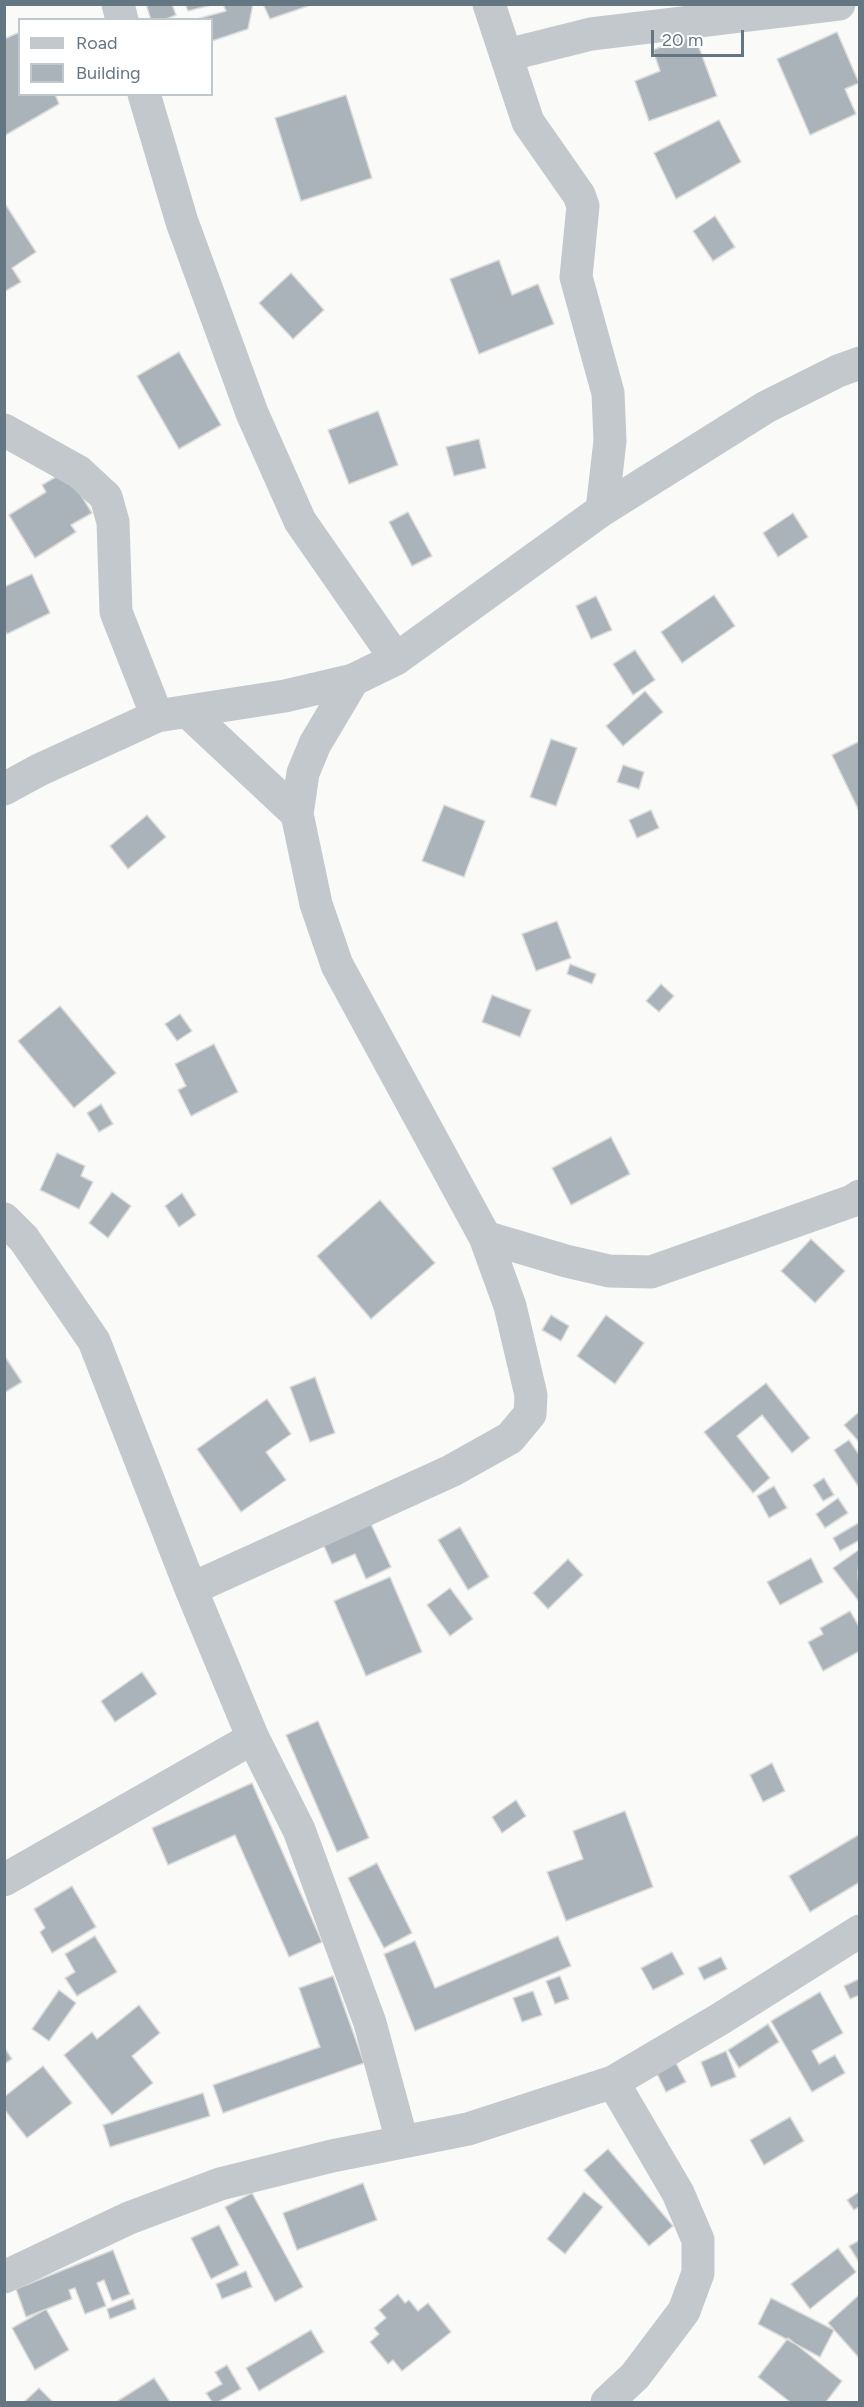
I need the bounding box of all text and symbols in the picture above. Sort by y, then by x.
legend [18,18,213,96]
scale bar [654,18,747,56]
text: 20 m [662,29,703,51]
text: Road [76,32,117,54]
text: Building [76,62,141,84]

